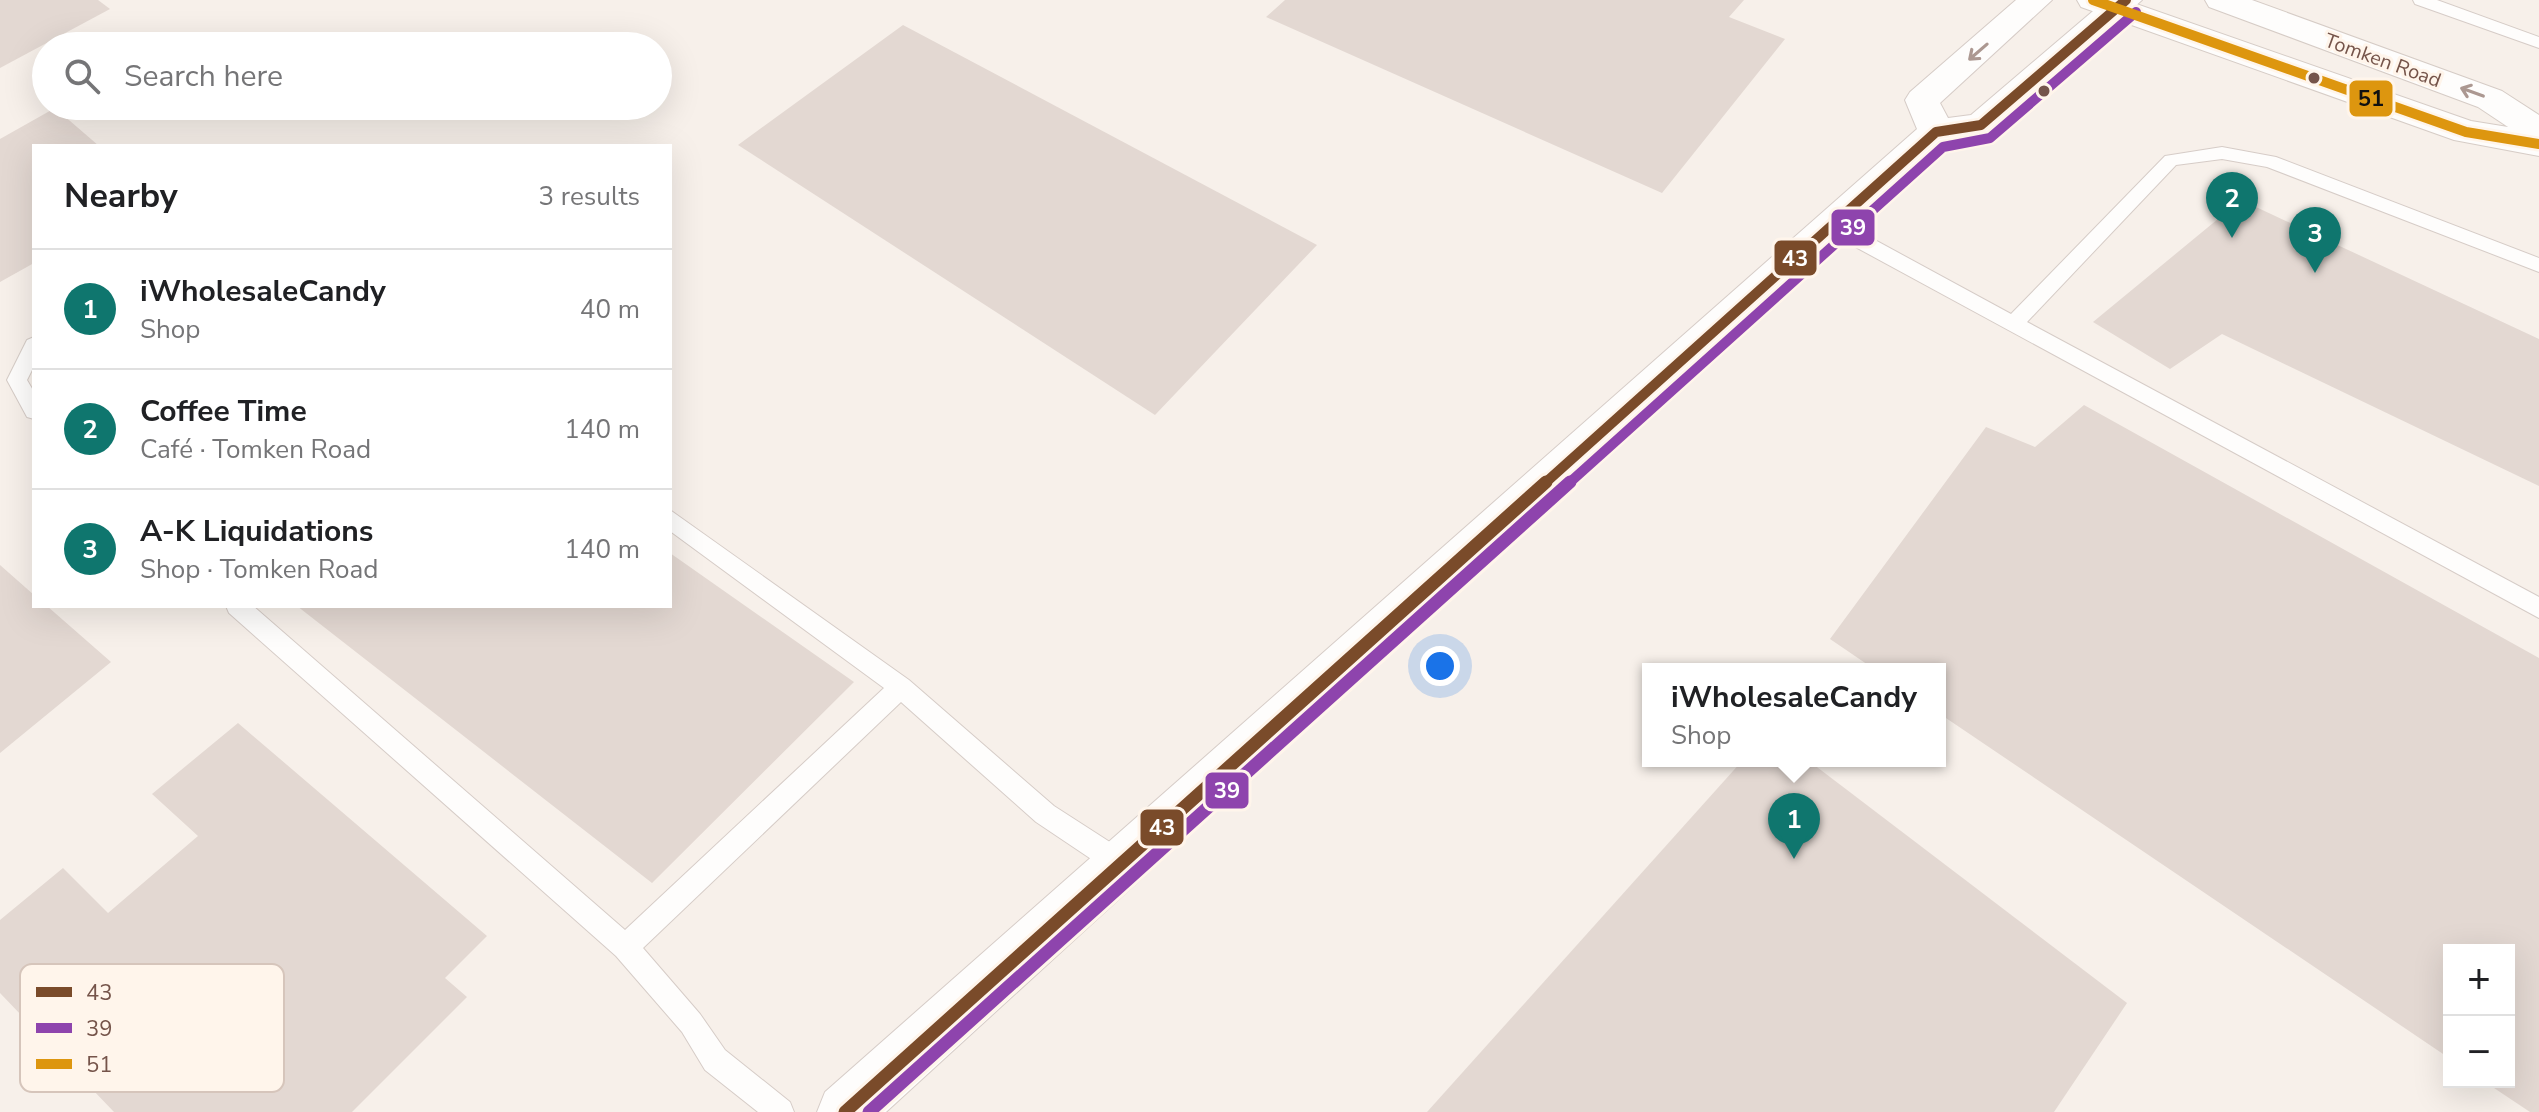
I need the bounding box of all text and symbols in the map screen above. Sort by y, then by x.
street label: Tomken Road [2321,27,2445,94]
search box [32,32,672,120]
one-way arrow [1968,43,1988,61]
icon: search [60,54,104,98]
text: Search here [124,56,283,97]
unlabelled marker [2306,70,2322,86]
line badge: 51 [2348,79,2394,118]
unlabelled marker [2036,83,2052,99]
text: 51 [2358,84,2384,114]
one-way arrow [2460,84,2484,98]
pin: 2 [2206,172,2258,238]
text: Nearby [64,173,178,219]
text: 3 results [539,179,640,214]
pin: 3 [2289,207,2341,273]
line badge: 39 [1830,208,1876,247]
text: 39 [1840,213,1866,243]
line badge: 43 [1773,239,1818,277]
text: 43 [1782,244,1808,274]
text: iWholesaleCandy [140,271,386,312]
text: 1 [82,292,98,327]
text: 40 m [580,292,640,327]
text: Shop [140,312,200,347]
text: Coffee Time [140,391,307,432]
text: 2 [82,412,98,447]
text: 140 m [564,412,640,447]
text: Café · Tomken Road [140,432,371,467]
text: A-K Liquidations [140,511,373,552]
text: 3 [82,532,98,567]
text: 140 m [564,532,640,567]
text: Shop · Tomken Road [140,552,379,587]
your location [1420,646,1460,686]
popup [1642,663,1946,767]
text: iWholesaleCandy [1671,677,1917,718]
text: Shop [1671,718,1731,753]
line badge: 39 [1204,771,1250,810]
text: 39 [1214,776,1240,806]
pin: 1 [1768,793,1820,859]
line badge: 43 [1139,808,1185,847]
text: 43 [1149,813,1175,843]
map controls [2443,944,2515,1088]
button: + [2443,944,2515,1016]
legend [20,964,284,1092]
text: 43 [86,978,112,1008]
text: 39 [86,1014,112,1044]
button: − [2443,1016,2515,1088]
text: 51 [86,1050,112,1080]

